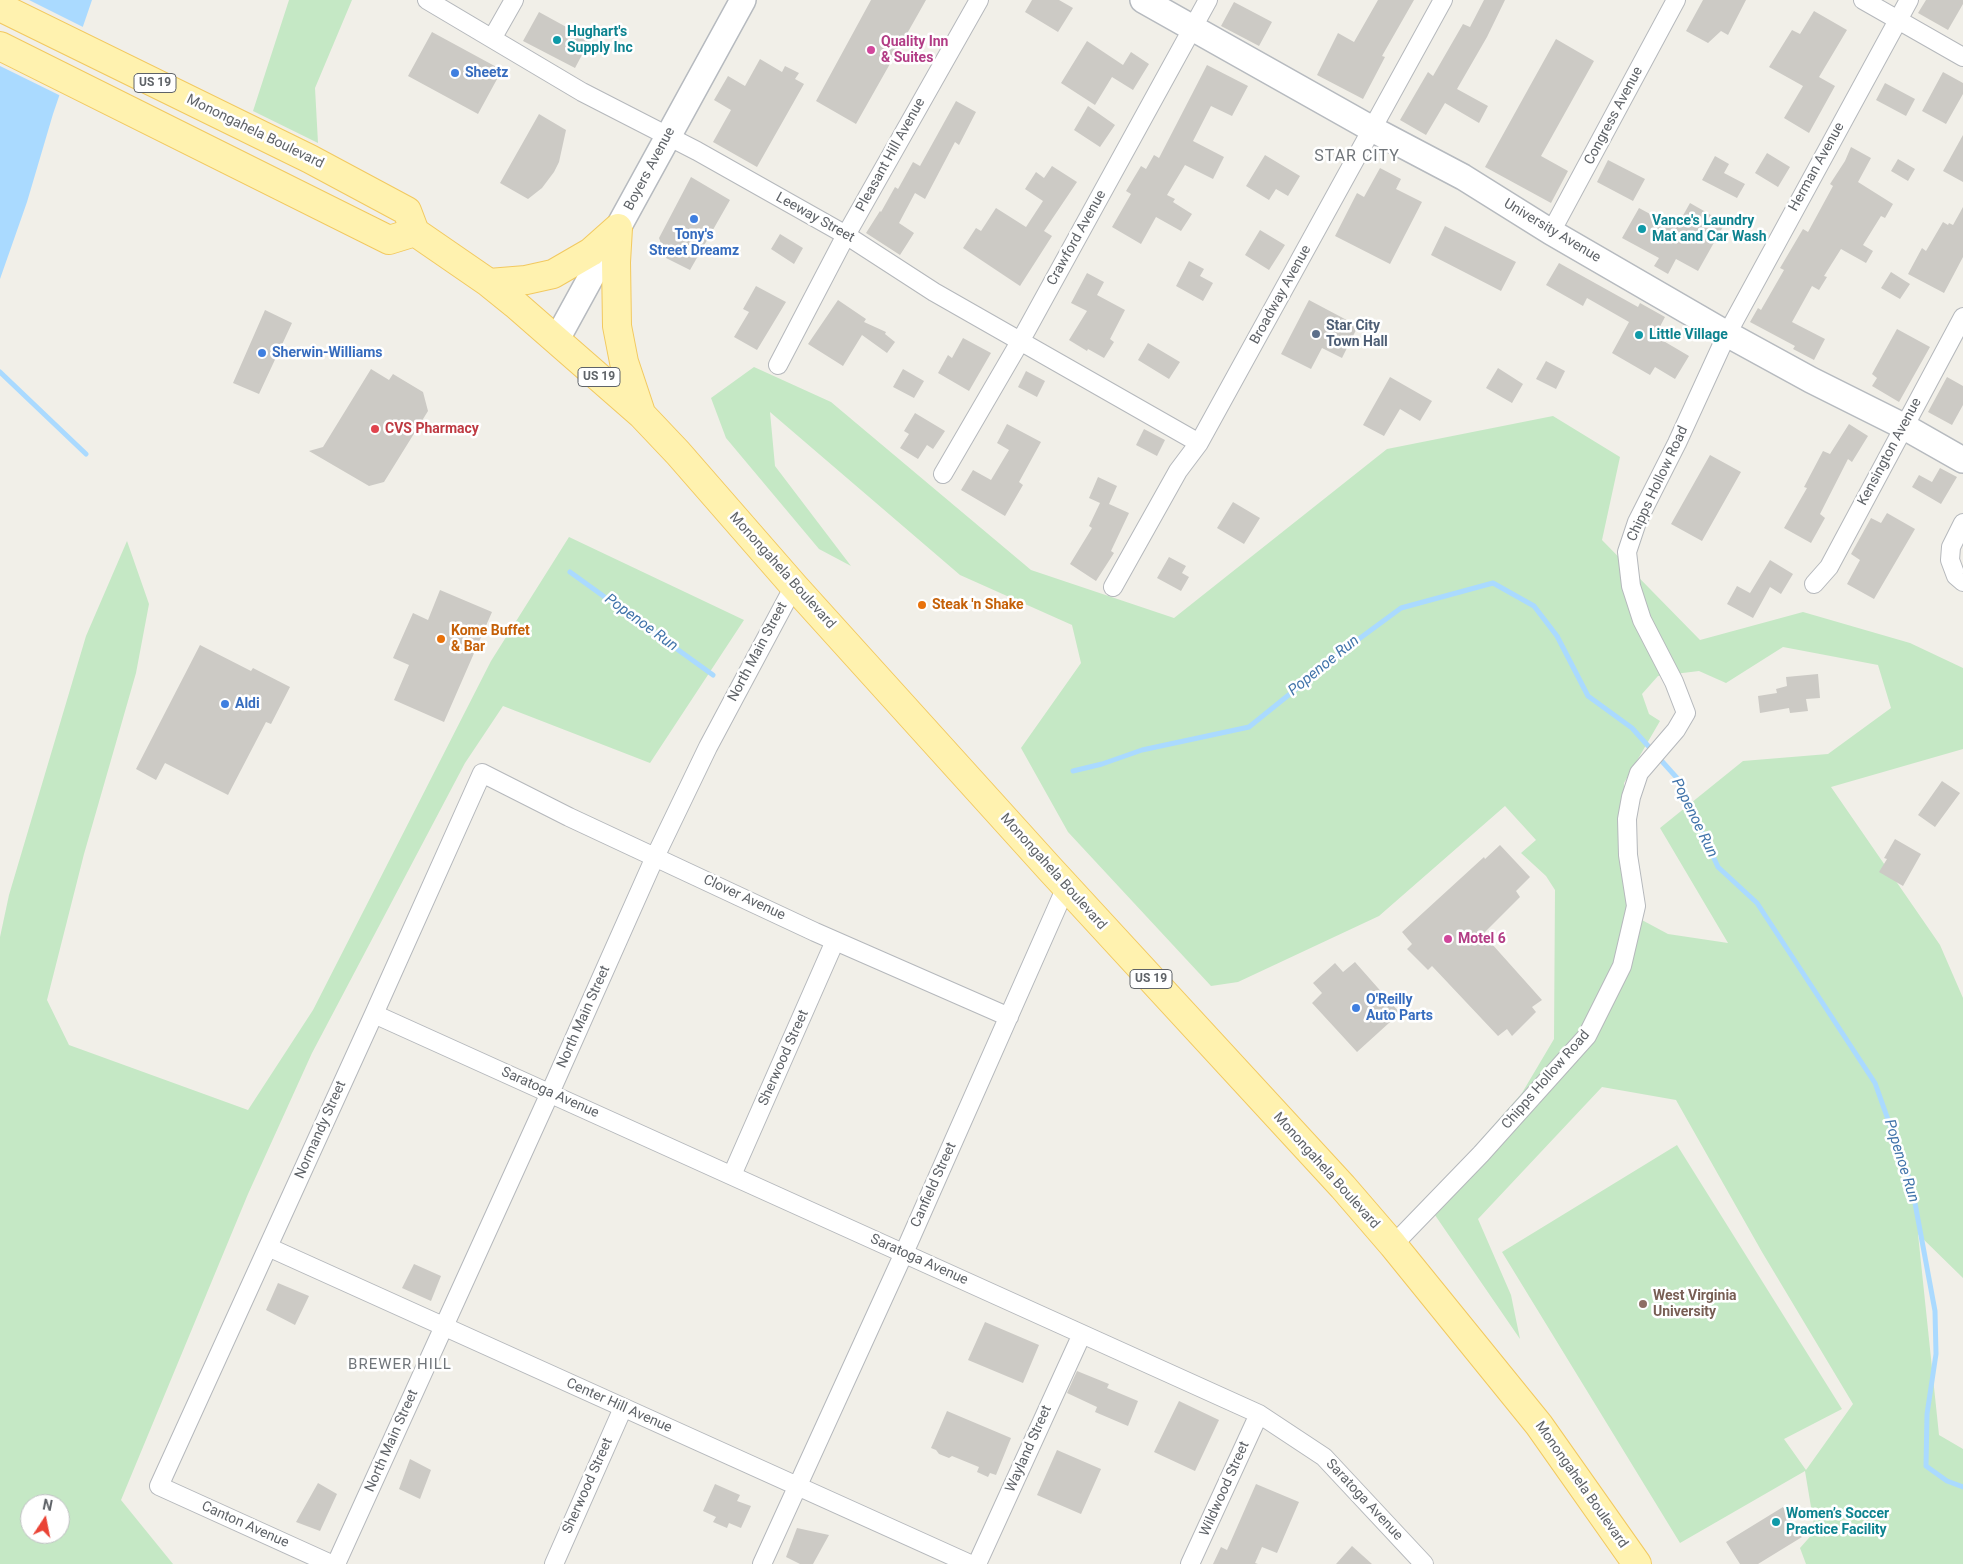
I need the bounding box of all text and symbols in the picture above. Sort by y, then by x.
place label: Hughart's Supply Inc [567,24,633,56]
marker: Hughart's Supply Inc [551,34,563,46]
place label: Quality Inn & Suites [881,34,948,66]
marker: Quality Inn & Suites [865,44,877,56]
street label: Congress Avenue [1581,64,1647,168]
place label: Sheetz [465,65,508,81]
marker: Sheetz [449,67,461,79]
road number: US 19 [134,74,176,92]
street label: Monongahela Boulevard [184,91,326,173]
street label: Pleasant Hill Avenue [853,95,929,215]
street label: Herman Avenue [1786,120,1848,214]
street label: Boyers Avenue [621,125,679,213]
district label: STAR CITY [1313,147,1401,167]
street label: Crawford Avenue [1044,187,1110,289]
street label: Leeway Street [773,189,857,247]
street label: University Avenue [1500,195,1604,267]
marker: Tony's Street Dreamz [688,213,700,225]
place label: Vance's Laundry Mat and Car Wash [1652,213,1766,246]
marker: Vance's Laundry Mat and Car Wash [1636,223,1648,235]
place label: Tony's Street Dreamz [649,227,739,260]
street label: Broadway Avenue [1247,243,1315,347]
place label: Star City Town Hall [1326,318,1388,351]
place label: Little Village [1649,327,1728,343]
marker: Star City Town Hall [1310,328,1322,340]
marker: Little Village [1633,329,1645,341]
place label: Sherwin-Williams [272,345,382,361]
marker: Sherwin-Williams [256,347,268,359]
road number: US 19 [578,368,620,387]
street label: Kensington Avenue [1855,395,1925,509]
place label: CVS Pharmacy [385,421,479,437]
marker: CVS Pharmacy [369,423,381,435]
street label: Chipps Hollow Road [1624,424,1692,544]
street label: Monongahela Boulevard [725,509,839,633]
water label: Popenoe Run [601,590,681,656]
place label: Steak 'n Shake [932,597,1024,613]
street label: North Main Street [725,599,791,705]
marker: Steak 'n Shake [916,599,928,611]
place label: Kome Buffet & Bar [451,623,530,656]
water label: Popenoe Run [1285,632,1363,700]
marker: Kome Buffet & Bar [435,633,447,645]
place label: Aldi [235,696,260,712]
marker: Aldi [219,698,231,710]
water label: Popenoe Run [1667,775,1721,861]
street label: Monongahela Boulevard [996,810,1110,934]
street label: Clover Avenue [700,872,788,924]
place label: Motel 6 [1458,931,1506,947]
marker: Motel 6 [1442,933,1454,945]
street label: North Main Street [554,963,614,1071]
road number: US 19 [1130,970,1172,989]
place label: O'Reilly Auto Parts [1366,992,1433,1024]
marker: O'Reilly Auto Parts [1350,1002,1362,1014]
street label: Sherwood Street [755,1007,813,1109]
street label: Chipps Hollow Road [1498,1027,1594,1133]
street label: Saratoga Avenue [499,1064,601,1122]
street label: Normandy Street [292,1079,350,1181]
street label: Monongahela Boulevard [1269,1109,1383,1233]
water label: Popenoe Run [1880,1117,1922,1205]
street label: Canfield Street [908,1140,960,1230]
street label: Saratoga Avenue [868,1231,970,1289]
place label: West Virginia University [1653,1288,1737,1320]
marker: West Virginia University [1637,1298,1649,1310]
district label: BREWER HILL [347,1356,453,1374]
street label: Center Hill Avenue [564,1375,674,1437]
street label: North Main Street [362,1387,422,1495]
street label: Wayland Street [1002,1403,1056,1495]
street label: Monongahela Boulevard [1531,1418,1631,1552]
street label: Sherwood Street [559,1435,617,1537]
street label: Wildwood Street [1197,1439,1253,1539]
street label: Saratoga Avenue [1322,1456,1406,1544]
north arrow [20,1494,70,1544]
text: N [41,1496,54,1514]
street label: Canton Avenue [199,1498,291,1552]
place label: Women’s Soccer Practice Facility [1786,1506,1889,1538]
marker: Women’s Soccer Practice Facility [1770,1516,1782,1528]

